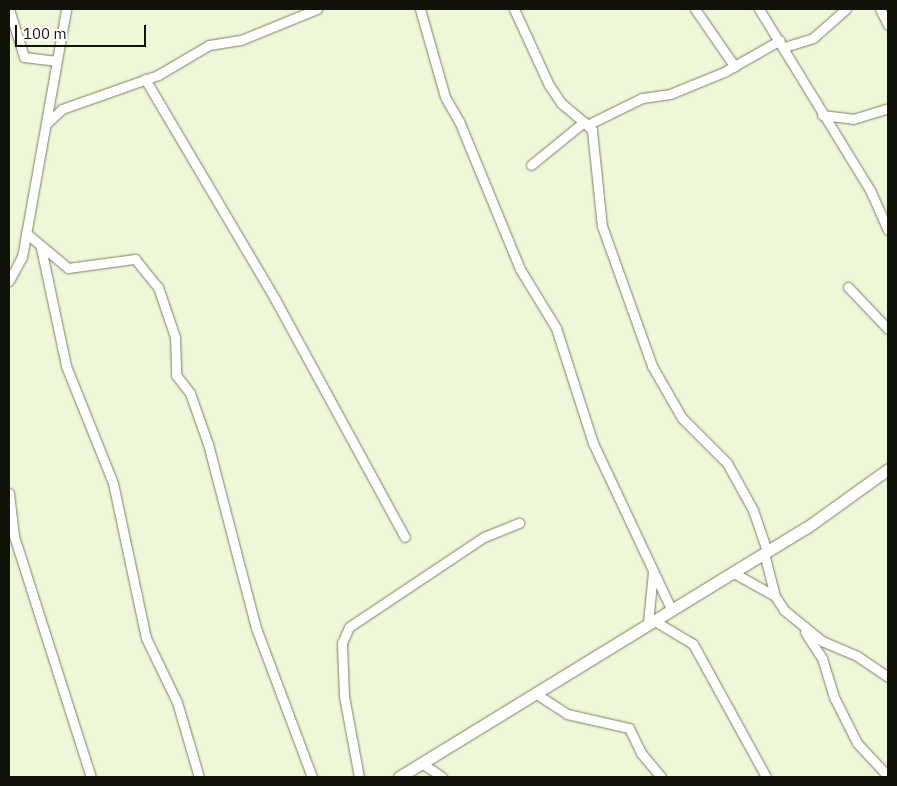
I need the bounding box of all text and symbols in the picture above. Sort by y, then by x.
scale bar [18,15,149,47]
text: 100 m [23,24,67,43]

